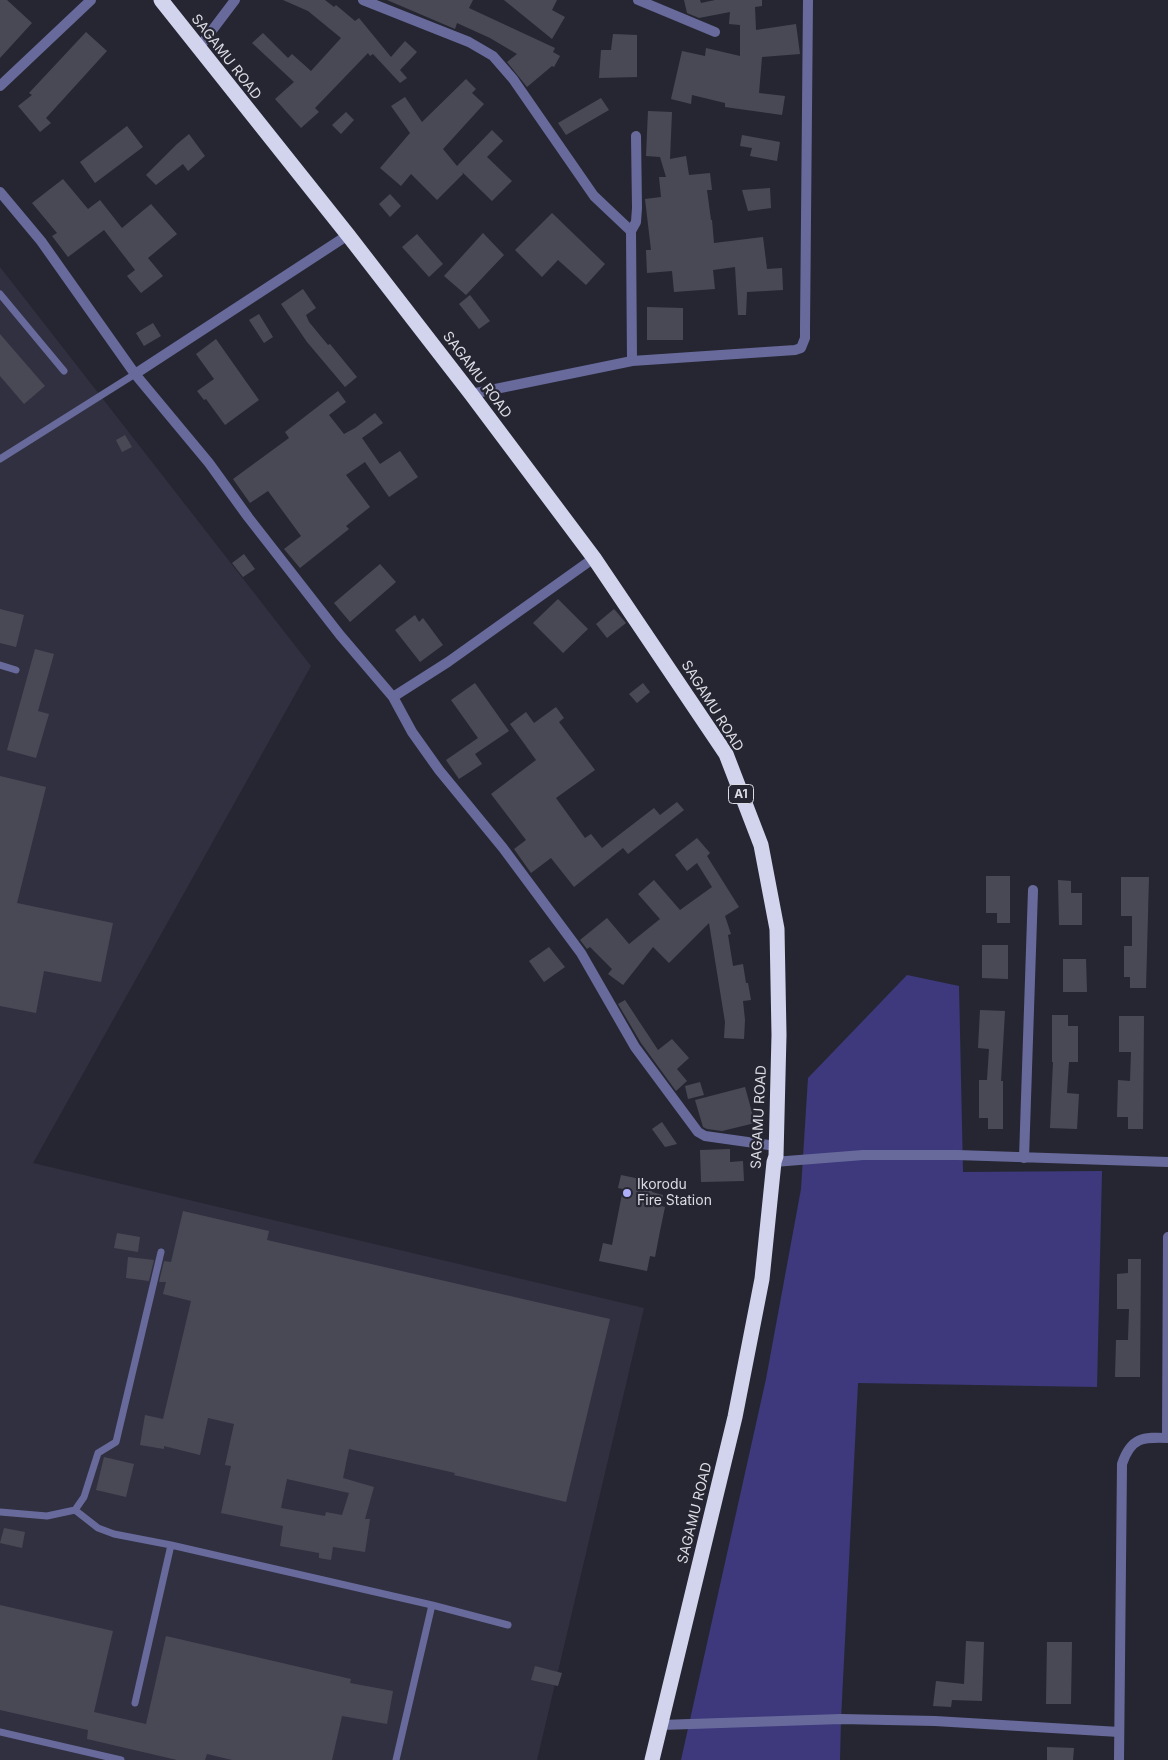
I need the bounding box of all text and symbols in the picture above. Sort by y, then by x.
street label: SAGAMU ROAD [187,11,265,103]
street label: SAGAMU ROAD [439,328,515,422]
street label: SAGAMU ROAD [677,657,747,755]
road number: A1 [728,784,754,804]
street label: SAGAMU ROAD [748,1065,770,1169]
place label: Ikorodu Fire Station [637,1177,712,1210]
marker: Ikorodu Fire Station [621,1187,633,1199]
street label: SAGAMU ROAD [674,1461,716,1565]

